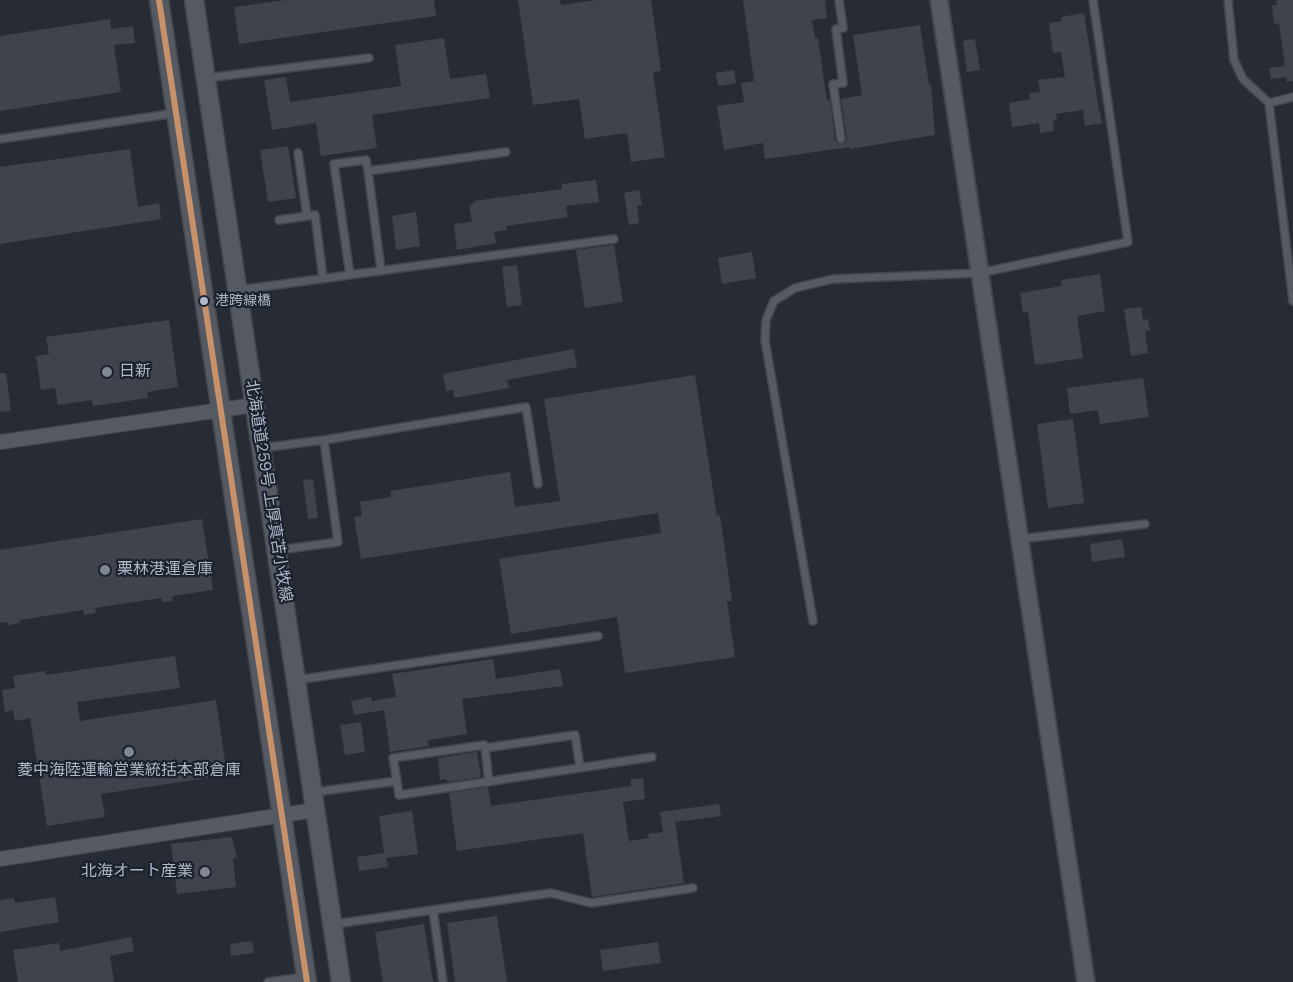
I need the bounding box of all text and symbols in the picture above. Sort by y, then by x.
place label: 港跨線橋 [215,293,271,309]
marker: 港跨線橋 [198,295,210,307]
place label: 日新 [119,362,151,382]
marker: 日新 [100,365,114,379]
street label: 北海道道259号 上厚真苫小牧線 [241,378,295,604]
place label: 栗林港運倉庫 [117,560,213,580]
marker: 栗林港運倉庫 [98,563,112,577]
marker: 菱中海陸運輸営業統括本部倉庫 [122,745,136,759]
place label: 菱中海陸運輸営業統括本部倉庫 [17,761,241,781]
place label: 北海オート産業 [81,862,193,882]
marker: 北海オート産業 [198,865,212,879]

